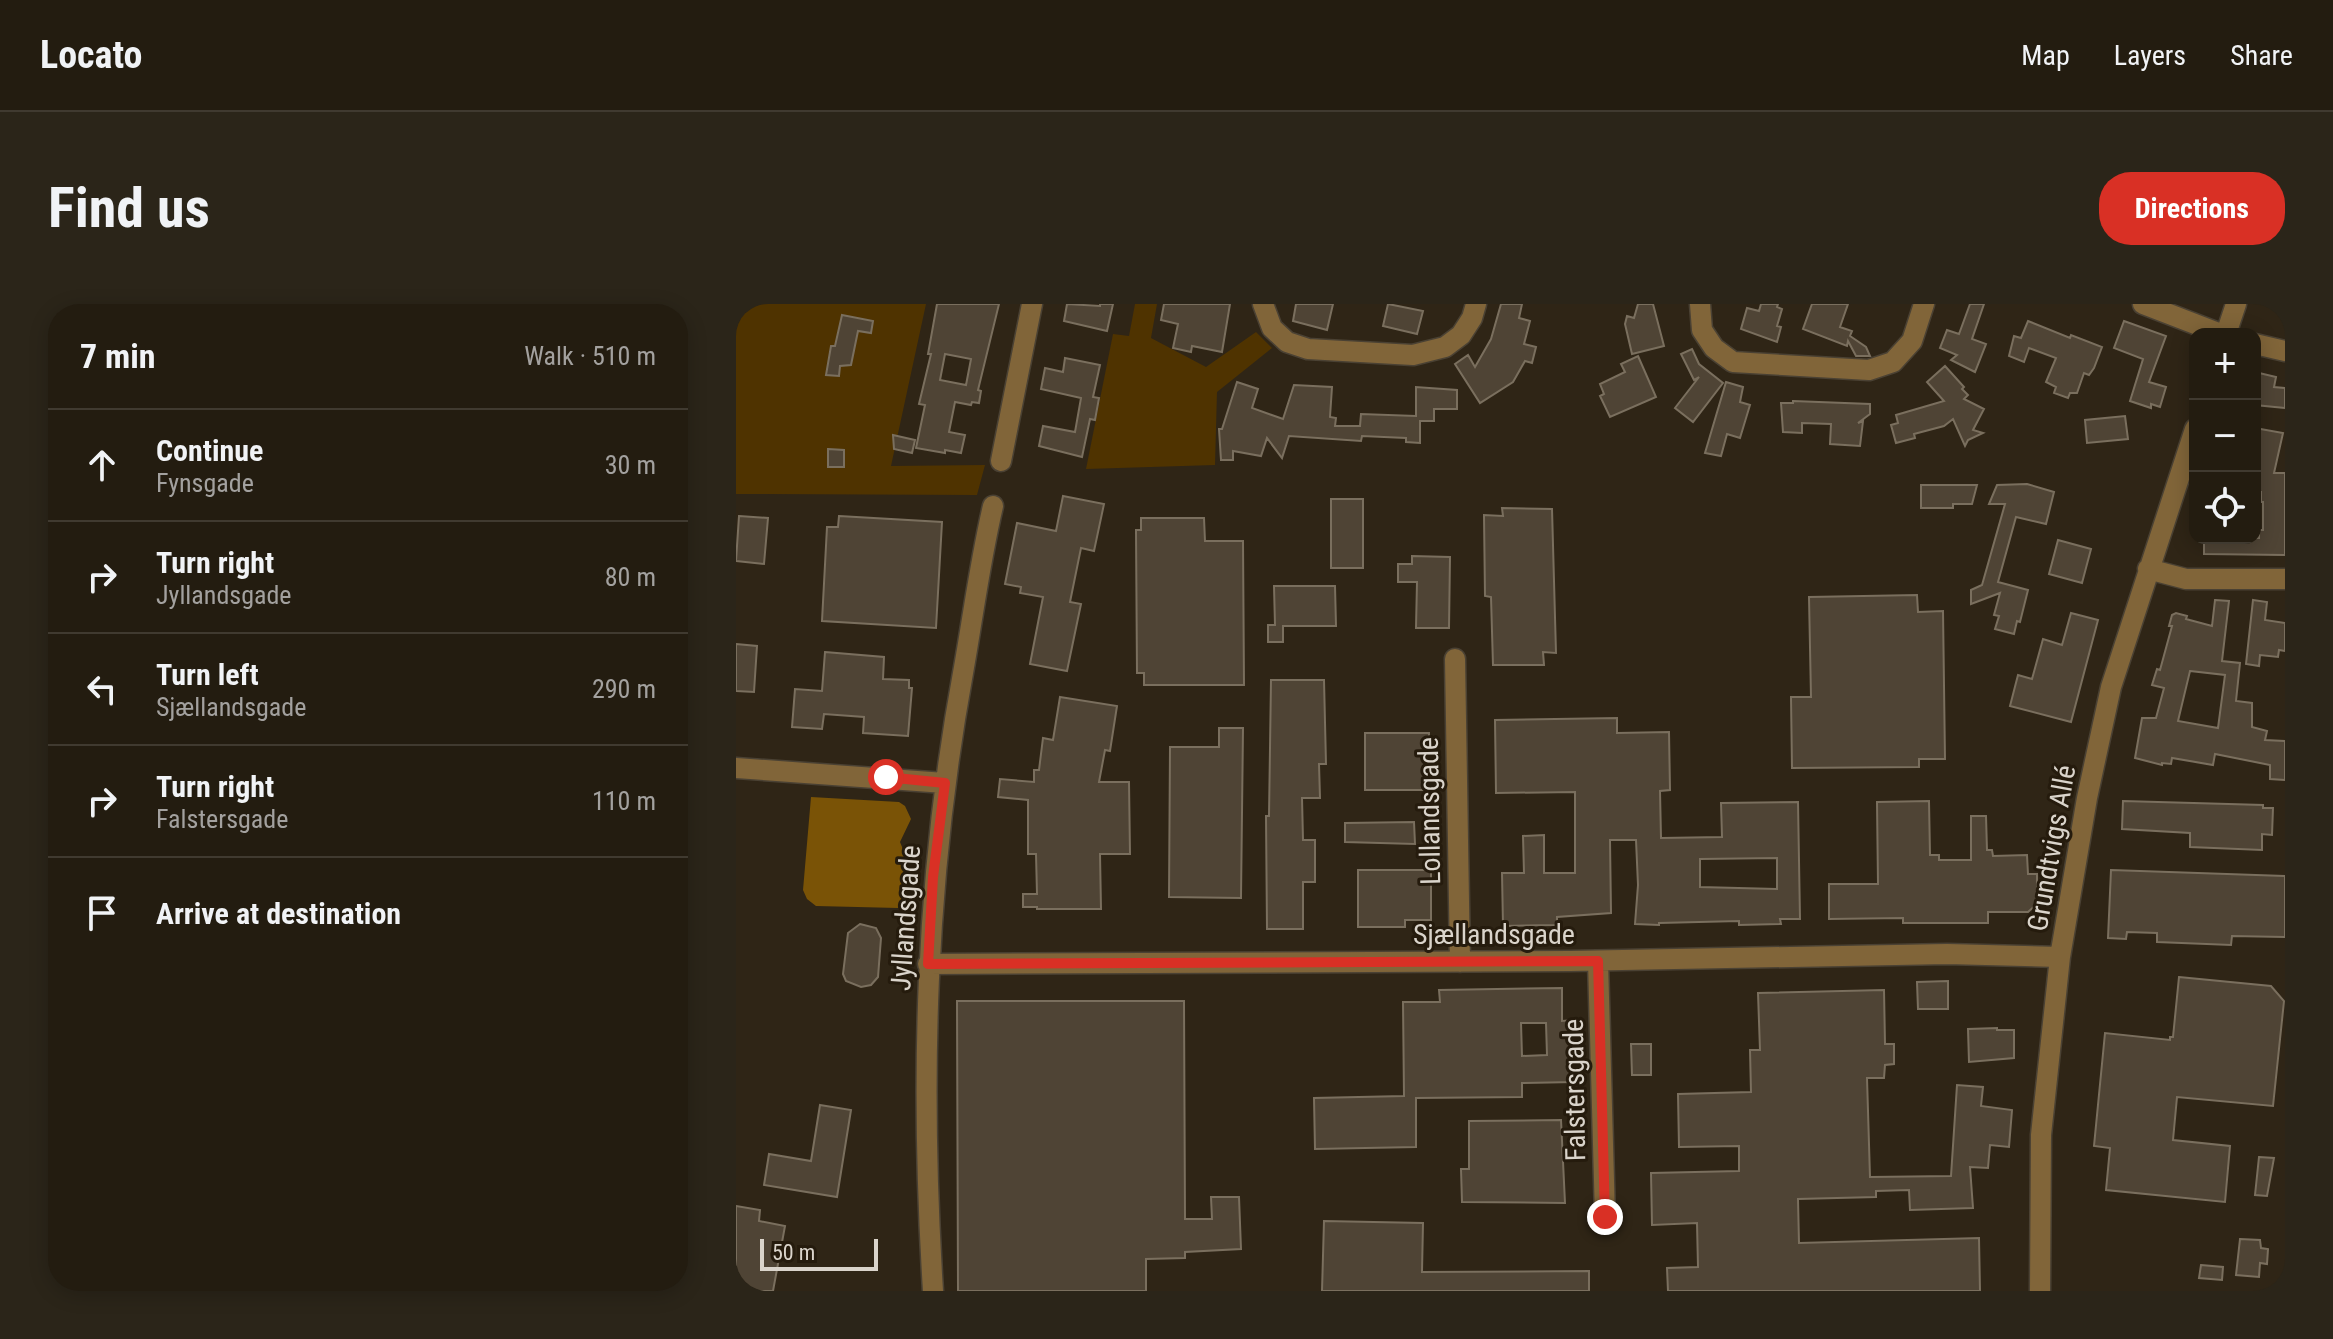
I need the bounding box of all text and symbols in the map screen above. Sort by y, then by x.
text: Locato [40,33,142,77]
text: Map [2021,39,2070,72]
text: Layers [2114,39,2186,72]
text: Share [2230,39,2293,72]
button: Directions [2099,172,2285,245]
text: Find us [48,175,210,241]
map controls [2189,328,2261,544]
button: + [2189,328,2261,400]
text: 7 min [80,336,156,376]
text: Walk · 510 m [524,341,656,371]
button: − [2189,400,2261,472]
text: Continue [156,433,263,468]
icon: ahead [80,443,124,487]
text: 30 m [605,450,656,480]
text: Fynsgade [156,468,254,498]
button: locate [2189,472,2261,544]
text: Turn right [156,545,274,580]
icon: right [80,555,124,599]
text: 80 m [605,562,656,592]
text: Jyllandsgade [156,580,292,610]
text: Turn left [156,657,259,692]
icon: left [80,667,124,711]
text: 290 m [592,674,656,704]
text: Sjællandsgade [156,692,306,722]
street label: Lollandsgade [1412,737,1447,885]
route start [868,759,904,795]
street label: Grundtvigs Allé [2021,763,2082,934]
text: Turn right [156,769,274,804]
icon: right [80,779,124,823]
text: 110 m [592,786,656,816]
text: Falstersgade [156,804,288,834]
street label: Jyllandsgade [884,844,927,992]
icon: arrive [80,891,124,935]
text: Arrive at destination [156,896,401,931]
street label: Sjællandsgade [1413,918,1575,951]
street label: Falstersgade [1557,1018,1592,1162]
route end [1587,1199,1623,1235]
scale bar [760,1235,878,1271]
text: 50 m [772,1240,815,1265]

